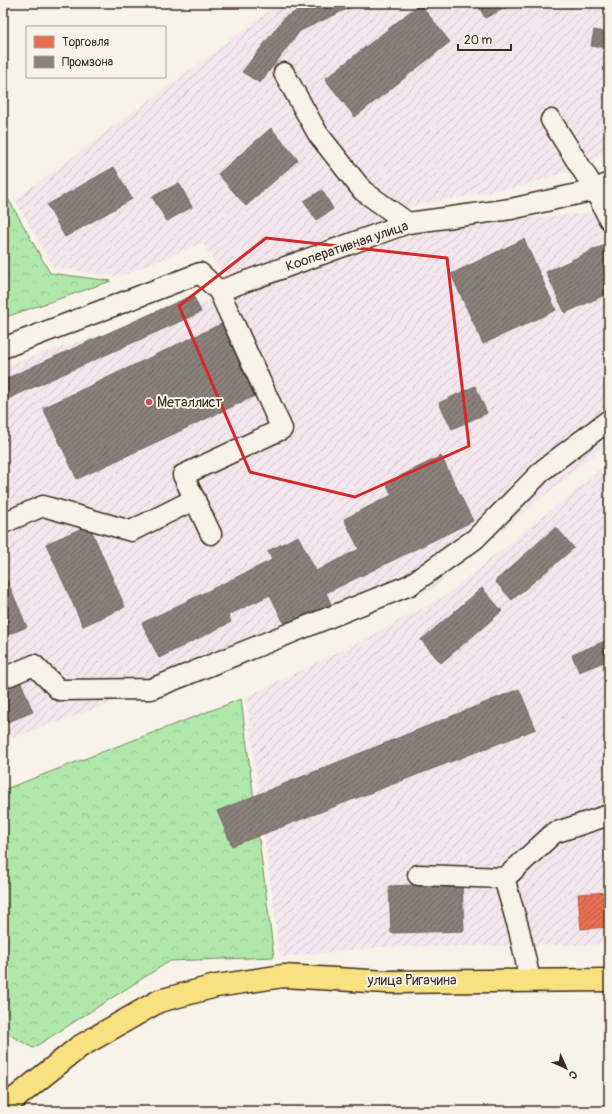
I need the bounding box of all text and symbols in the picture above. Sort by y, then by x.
legend [26,26,166,78]
scale bar [458,26,511,52]
text: 20 m [464,33,493,48]
text: Торговля [62,35,110,50]
text: Промзона [62,55,113,70]
street label: Кооперативная улица [284,217,410,275]
place label: Металлист [157,394,222,411]
marker: Металлист [144,397,154,407]
street label: улица Ригачина [366,972,457,989]
north arrow [546,1048,586,1088]
text: С [566,1068,580,1082]

